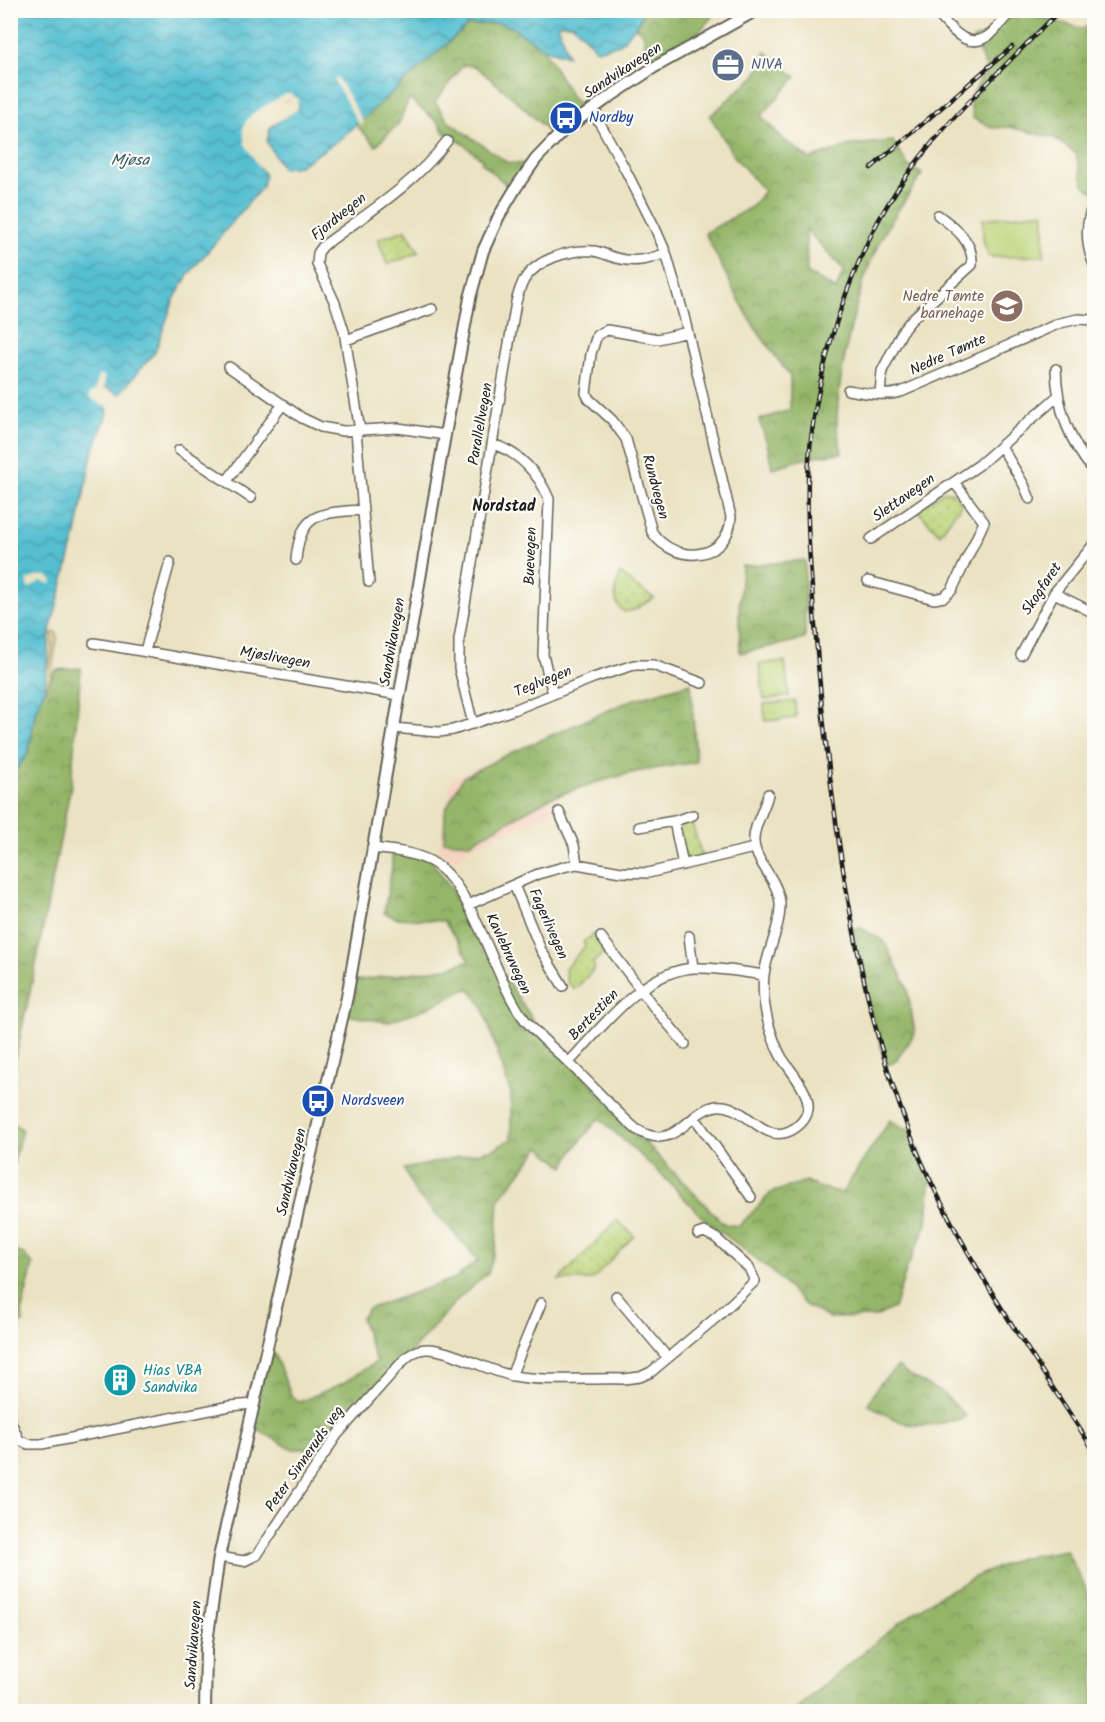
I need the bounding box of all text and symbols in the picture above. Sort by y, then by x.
street label: Sandvikavegen [579,37,667,105]
office icon: NIVA [710,47,746,83]
place label: NIVA [751,53,783,77]
bus stop icon: Nordby [548,100,584,136]
place label: Nordby [589,106,634,130]
water label: Mjøsa [111,148,151,173]
street label: Fjordvegen [306,187,372,247]
place label: Nedre Tømte barnehage [903,285,984,326]
school or university icon: Nedre Tømte barnehage [989,288,1025,324]
street label: Nedre Tømte [906,327,990,383]
street label: Parallellvegen [462,381,500,467]
street label: Rundvegen [635,452,675,522]
street label: Slettavegen [868,468,940,528]
district label: Nordstad [472,494,536,519]
street label: Buevegen [518,526,544,586]
street label: Skogfaret [1016,558,1069,620]
street label: Sandvikavegen [373,596,413,688]
street label: Mjøslivegen [238,640,312,676]
street label: Teglvegen [510,660,576,704]
street label: Fagerlivegen [522,884,574,964]
street label: Kavlebruvegen [479,909,537,999]
street label: Bertestien [563,984,625,1046]
bus stop icon: Nordsveen [300,1083,336,1119]
place label: Nordsveen [341,1089,405,1113]
street label: Sandvikavegen [270,1126,314,1218]
place label: Hias VBA Sandvika [143,1359,203,1400]
building icon: Hias VBA Sandvika [102,1362,138,1398]
street label: Peter Sinneruds veg [259,1401,351,1517]
street label: Sandvikavegen [179,1600,209,1690]

